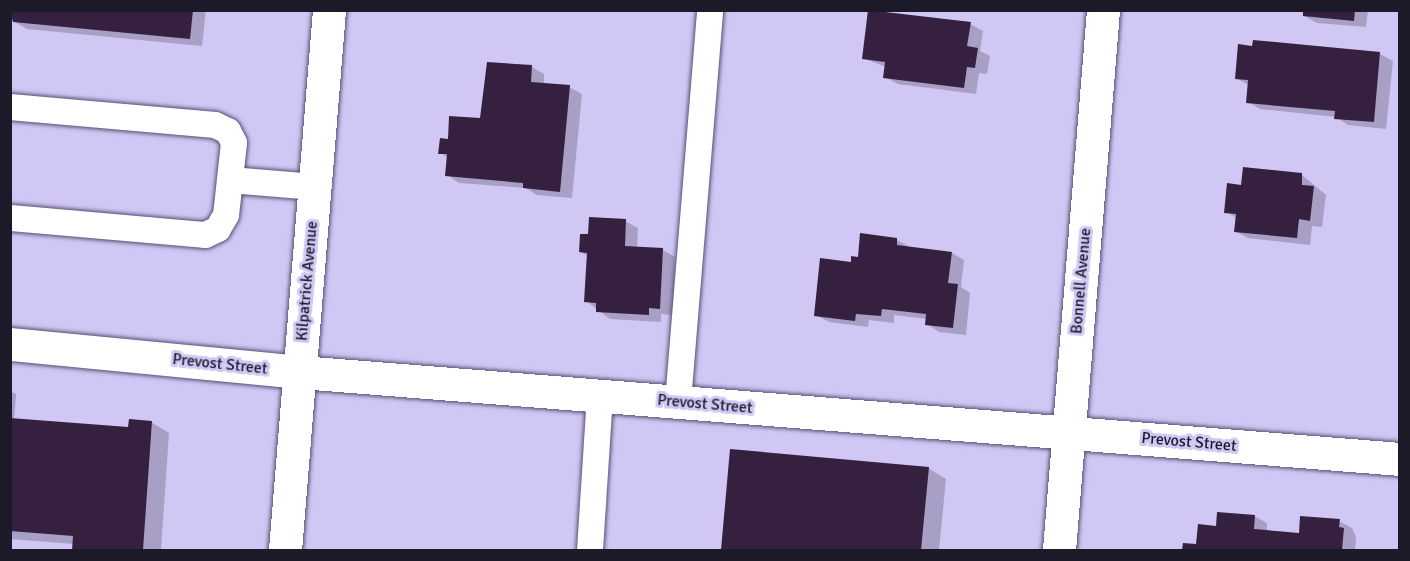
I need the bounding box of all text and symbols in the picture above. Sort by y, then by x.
street label: Kilpatrick Avenue [292,220,322,342]
street label: Bonnell Avenue [1067,227,1095,335]
street label: Prevost Street [172,349,268,379]
street label: Prevost Street [657,390,753,418]
street label: Prevost Street [1141,428,1237,456]

